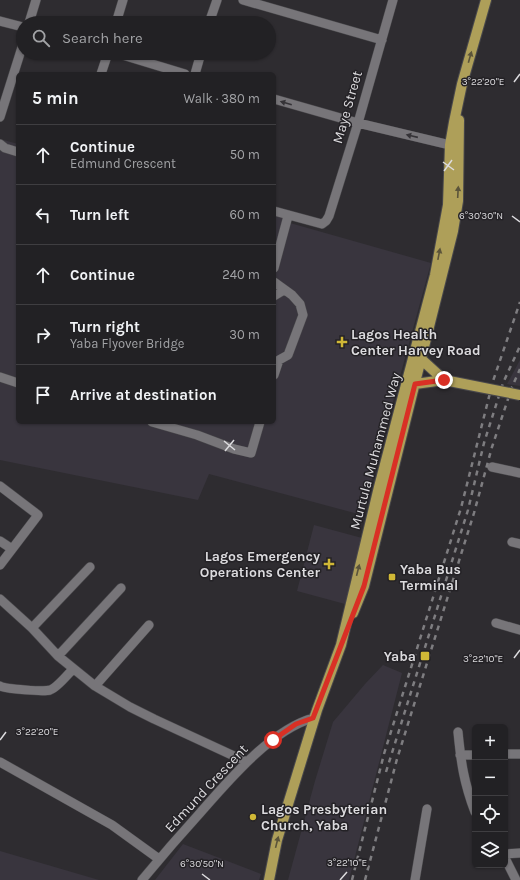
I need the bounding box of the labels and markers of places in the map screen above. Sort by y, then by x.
place label: Lagos Health Center Harvey Road [351,326,481,359]
marker: Lagos Health Center Harvey Road [336,336,348,348]
place label: Lagos Emergency Operations Center [200,548,320,581]
marker: Lagos Emergency Operations Center [323,558,335,570]
place label: Yaba Bus Terminal [400,561,461,594]
marker: Yaba Bus Terminal [387,572,397,582]
place label: Yaba [384,648,416,665]
marker: Yaba [419,650,431,662]
place label: Lagos Presbyterian Church, Yaba [261,801,387,834]
marker: Lagos Presbyterian Church, Yaba [248,812,258,822]

